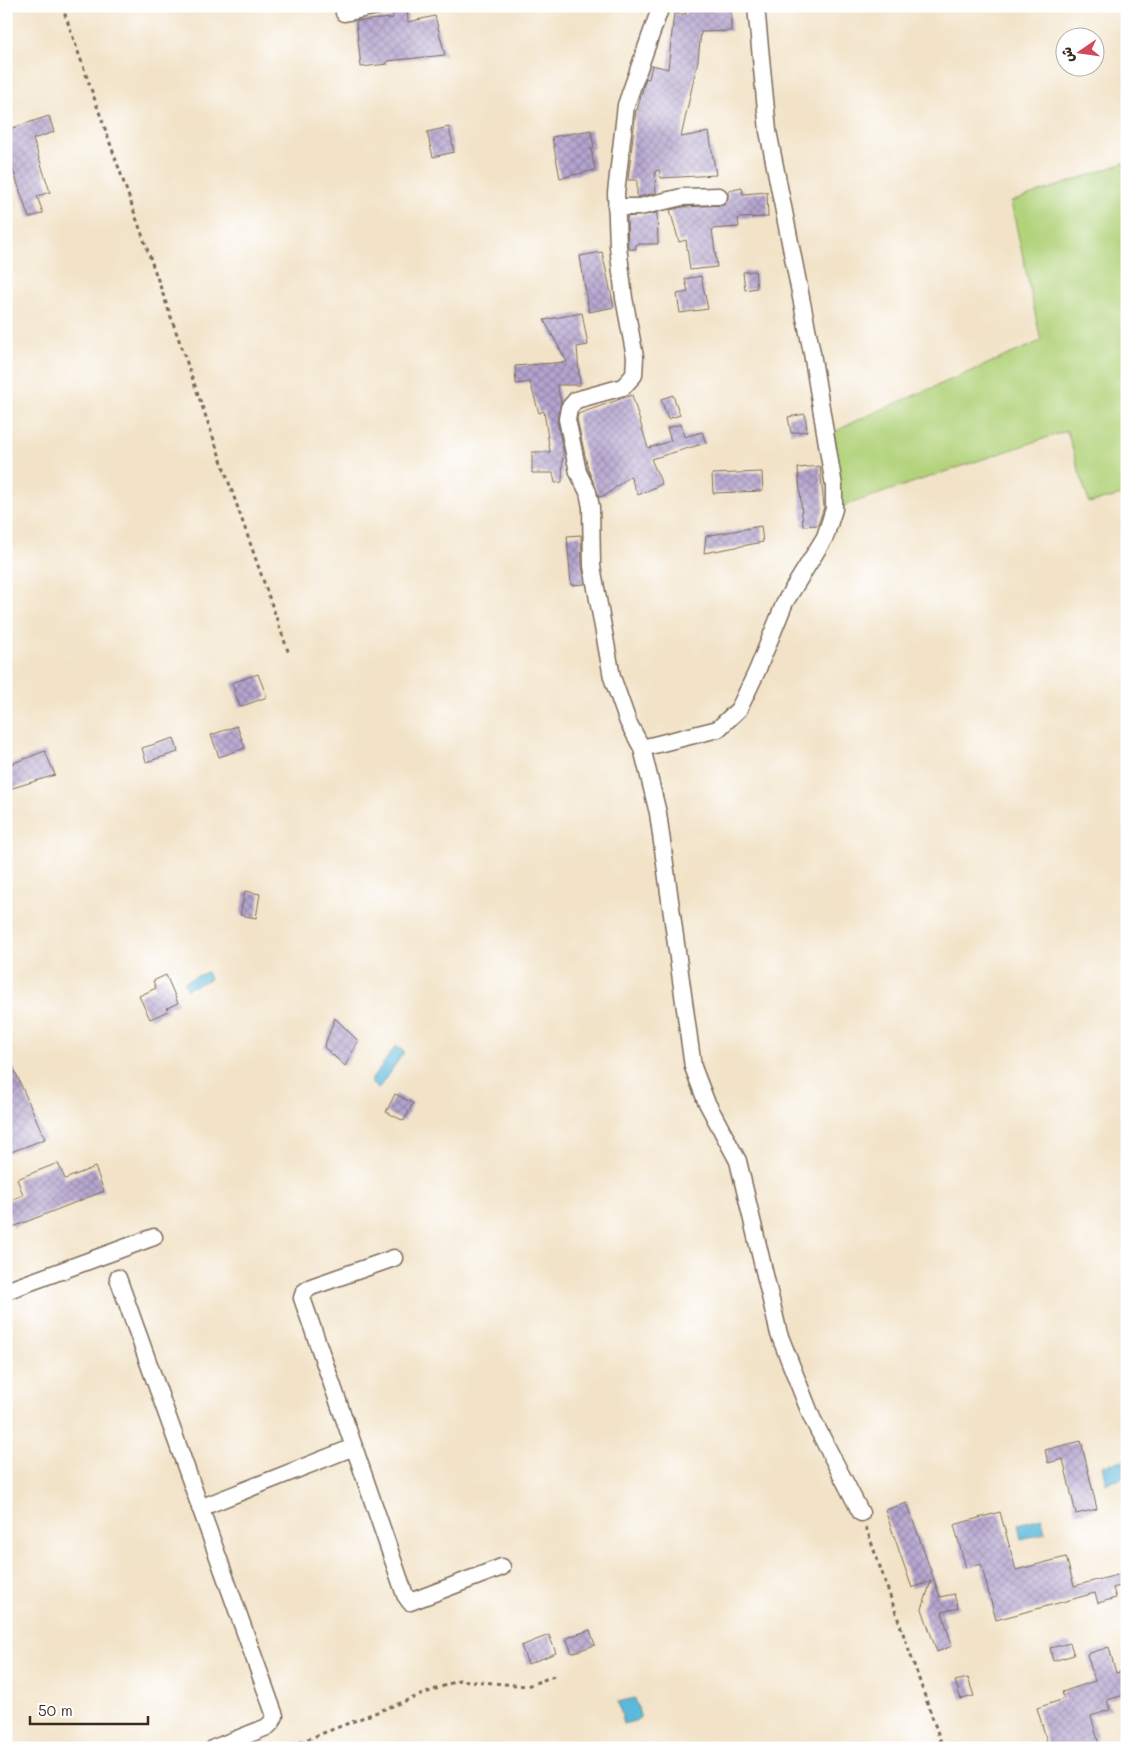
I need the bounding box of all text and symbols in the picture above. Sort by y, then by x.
north arrow [1056,28,1106,78]
text: ش [1056,45,1078,65]
scale bar [30,1694,148,1726]
text: 50 m [38,1700,73,1720]

